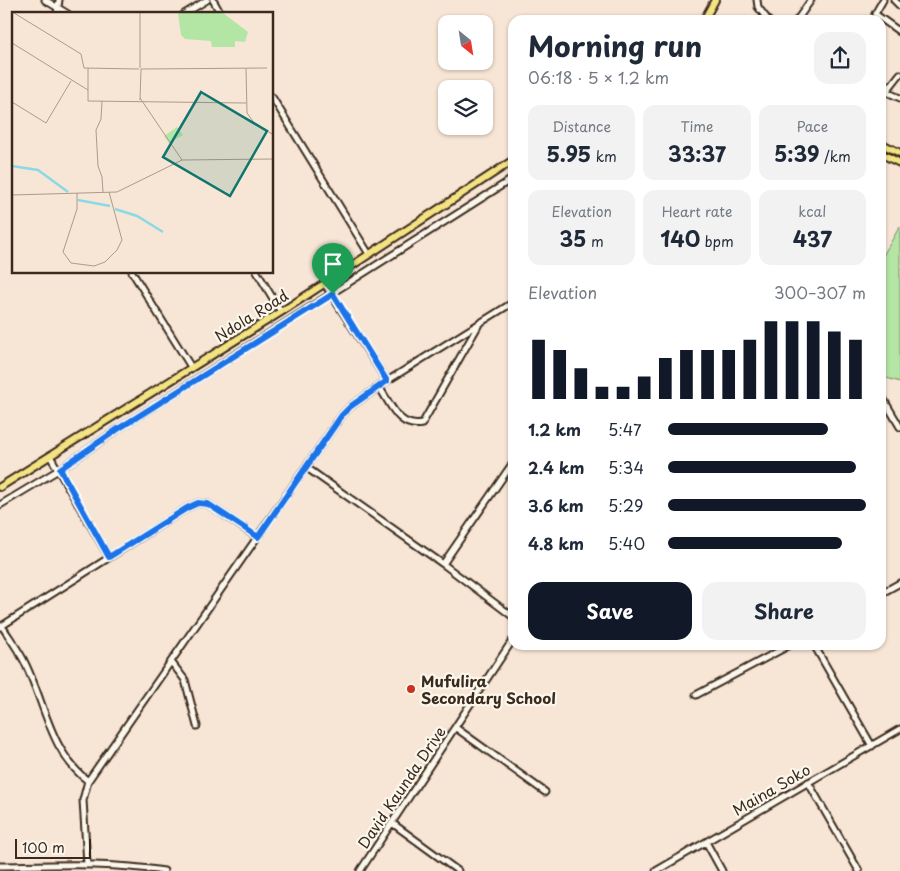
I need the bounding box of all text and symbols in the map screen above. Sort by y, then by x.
inset map [12,12,274,274]
north arrow [438,15,492,70]
map controls [438,15,493,135]
text: Morning run [528,24,702,67]
button: share [814,32,866,84]
text: 06:18 · 5 × 1.2 km [528,65,669,89]
button: layers [438,80,493,135]
text: Distance [552,116,611,137]
text: Time [680,116,714,137]
text: Pace [797,116,828,137]
text: 5.95 [547,137,591,169]
text: 33:37 [668,137,726,169]
text: 5:39 [774,137,819,169]
text: km [591,146,617,167]
text: /km [819,146,851,167]
text: Elevation [551,201,612,222]
text: Heart rate [662,201,732,222]
text: kcal [798,201,826,222]
text: 35 [559,222,587,254]
text: 140 [660,222,700,254]
text: 437 [793,222,832,254]
text: m [587,231,604,252]
text: bpm [700,231,734,252]
pin [312,243,354,294]
icon: arrive [319,250,347,278]
text: Elevation [528,280,597,304]
text: 300–307 m [774,280,866,304]
street label: Ndola Road [210,283,292,347]
text: 1.2 km [528,417,581,441]
text: 5:47 [608,417,642,441]
text: 2.4 km [528,455,584,479]
text: 5:34 [608,455,644,479]
text: 3.6 km [528,493,584,517]
text: 5:29 [608,493,643,517]
text: 4.8 km [528,531,584,555]
text: 5:40 [608,531,645,555]
button: Save [528,582,692,640]
button: Share [702,582,866,640]
place label: Mufulira Secondary School [421,669,556,709]
marker: Mufulira Secondary School [405,683,417,695]
street label: David Kaunda Drive [351,721,451,853]
street label: Maina Soko [728,757,814,821]
scale bar [15,836,91,859]
text: 100 m [22,837,65,858]

